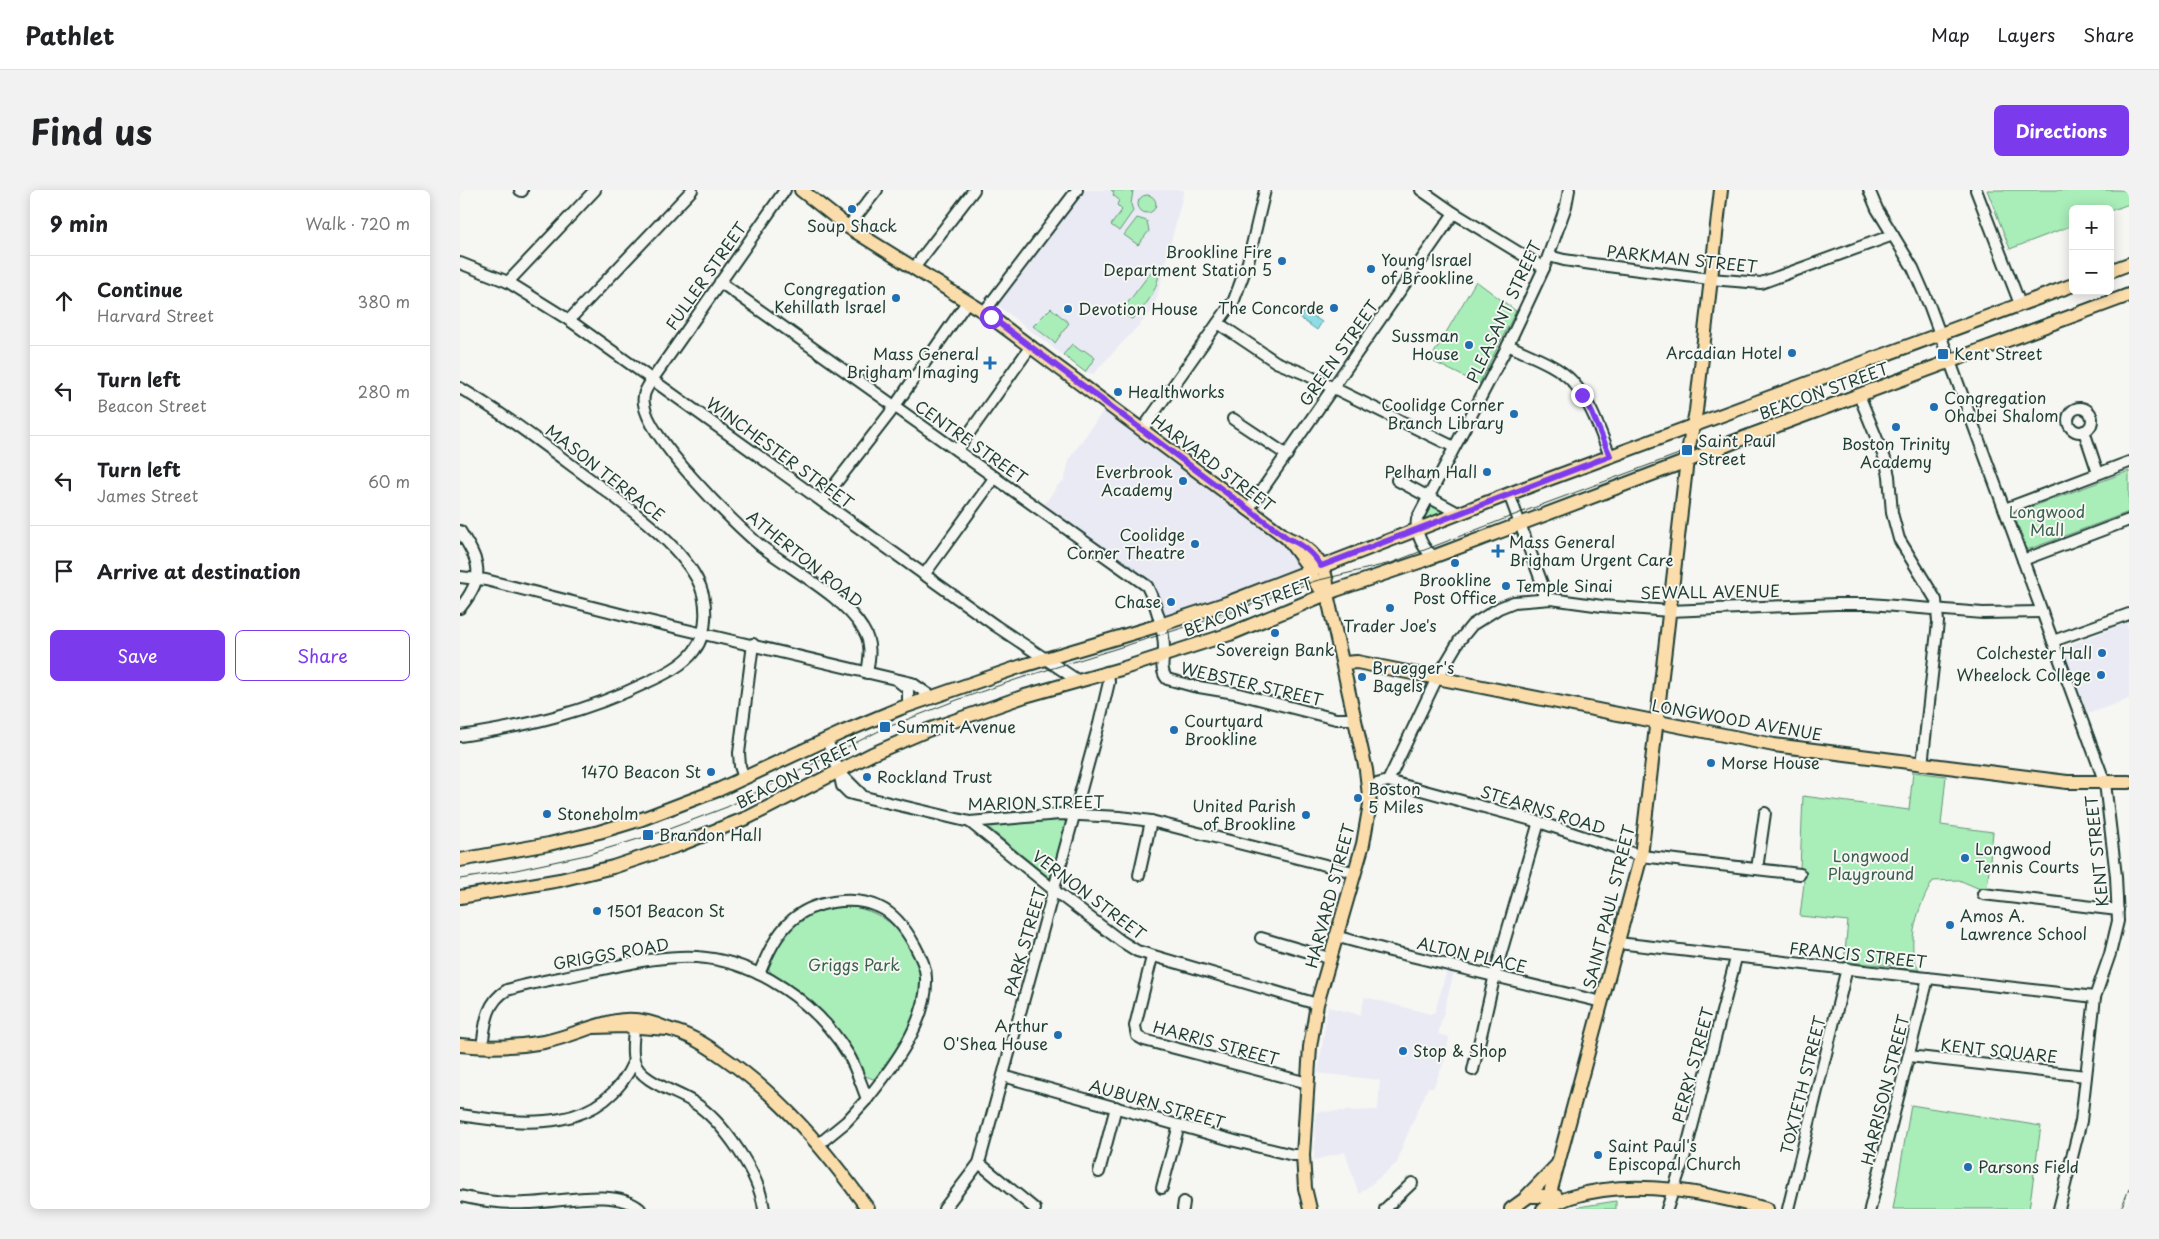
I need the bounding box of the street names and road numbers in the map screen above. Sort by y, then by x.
street label: FULLER STREET [659,216,752,334]
street label: PLEASANT STREET [1460,236,1547,387]
street label: PARKMAN STREET [1606,238,1759,278]
street label: GREEN STREET [1293,295,1384,410]
street label: BEACON STREET [1756,355,1892,425]
street label: WINCHESTER STREET [702,391,859,514]
street label: CENTRE STREET [910,393,1033,489]
street label: HARVARD STREET [1147,408,1280,517]
street label: MASON TERRACE [541,418,670,526]
street label: ATHERTON ROAD [742,504,869,613]
street label: BEACON STREET [1180,570,1316,642]
street label: SEWALL AVENUE [1640,578,1780,604]
street label: WEBSTER STREET [1179,655,1326,711]
street label: LONGWOOD AVENUE [1650,692,1824,746]
street label: BEACON STREET [731,730,864,814]
street label: STEARNS ROAD [1478,779,1609,839]
street label: MARION STREET [967,789,1105,815]
street label: KENT STREET [2078,794,2114,908]
street label: HARVARD STREET [1298,821,1360,971]
street label: SAINT PAUL STREET [1576,822,1640,991]
street label: VERNON STREET [1028,843,1151,945]
street label: PARK STREET [997,885,1051,999]
street label: ALTON PLACE [1415,930,1529,978]
street label: GRIGGS ROAD [551,931,671,975]
street label: FRANCIS STREET [1788,935,1928,973]
street label: PERRY STREET [1665,1004,1719,1125]
street label: HARRISON STREET [1854,1012,1914,1168]
street label: TOXTETH STREET [1773,1013,1831,1156]
street label: HARRIS STREET [1151,1014,1282,1070]
street label: KENT SQUARE [1939,1032,2059,1068]
street label: AUBURN STREET [1087,1072,1228,1134]

